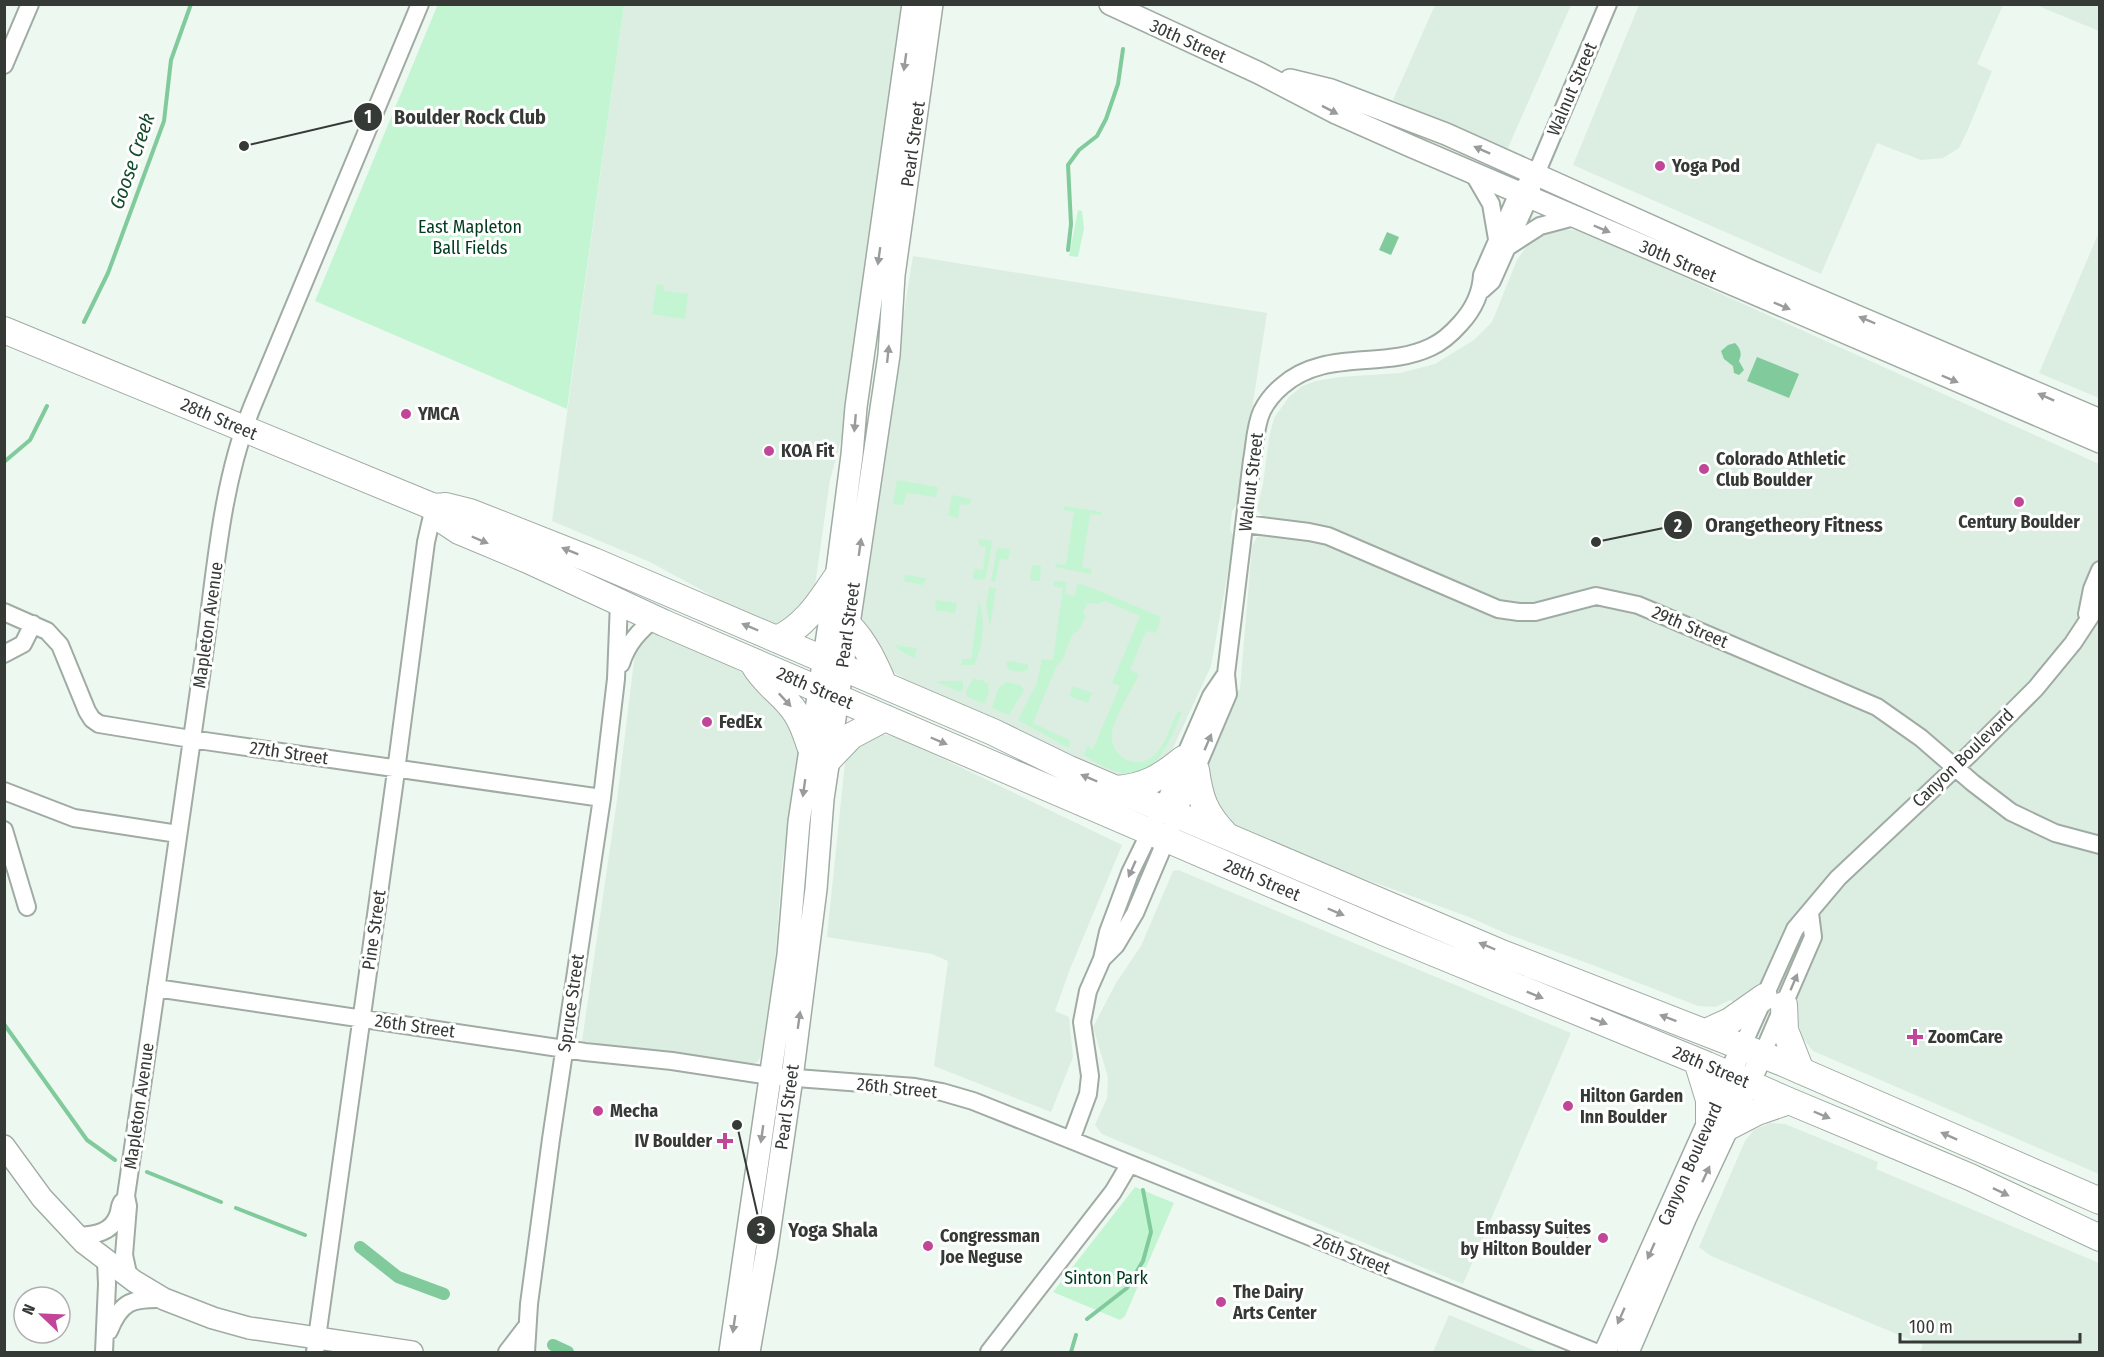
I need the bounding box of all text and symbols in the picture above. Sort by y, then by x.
street label: 30th Street [1146,14,1230,68]
street label: Walnut Street [1542,39,1602,139]
one-way arrow [901,53,910,72]
callout: Boulder Rock Club [353,98,558,136]
street label: Pearl Street [896,100,930,188]
text: Boulder Rock Club [394,105,546,129]
one-way arrow [1321,105,1338,114]
text: 1 [364,106,372,128]
water label: Goose Creek [104,110,160,212]
one-way arrow [1474,146,1491,155]
place label: Yoga Pod [1671,155,1740,177]
marker: Yoga Pod [1653,159,1667,173]
park label: East Mapleton Ball Fields [418,216,522,259]
one-way arrow [1594,224,1612,234]
street label: 30th Street [1636,235,1720,287]
one-way arrow [874,246,883,265]
one-way arrow [1773,301,1791,311]
one-way arrow [1857,315,1875,325]
one-way arrow [884,345,893,364]
one-way arrow [1941,375,1959,384]
one-way arrow [2036,392,2054,402]
street label: 28th Street [178,393,261,445]
place label: YMCA [417,403,460,425]
marker: YMCA [399,407,413,421]
one-way arrow [850,413,860,432]
street label: Walnut Street [1234,431,1268,533]
place label: KOA Fit [781,440,835,462]
marker: KOA Fit [762,444,776,458]
place label: Colorado Athletic Club Boulder [1716,448,1846,491]
marker: Colorado Athletic Club Boulder [1697,462,1711,476]
marker: Century Boulder [2012,495,2026,509]
callout: Orangetheory Fitness [1663,506,1894,544]
place label: Century Boulder [1958,511,2080,533]
text: Orangetheory Fitness [1705,513,1883,537]
text: 2 [1673,515,1682,537]
one-way arrow [472,535,490,545]
one-way arrow [855,537,864,556]
one-way arrow [561,546,579,556]
street label: Mapleton Avenue [188,560,228,690]
street label: Pearl Street [831,581,865,669]
street label: 29th Street [1649,601,1731,653]
one-way arrow [740,622,758,632]
street label: 28th Street [774,662,857,714]
one-way arrow [778,692,791,707]
street label: Canyon Boulevard [1908,704,2018,812]
place label: FedEx [719,711,763,733]
marker: FedEx [700,715,714,729]
one-way arrow [1204,733,1213,751]
street label: 27th Street [248,737,330,769]
one-way arrow [930,737,948,746]
one-way arrow [1079,773,1097,783]
one-way arrow [800,779,809,798]
street label: 28th Street [1221,854,1304,906]
one-way arrow [1127,860,1137,878]
street label: Pine Street [357,888,391,972]
one-way arrow [1327,907,1345,917]
one-way arrow [1477,941,1495,951]
street label: Spruce Street [553,952,589,1054]
one-way arrow [1789,973,1799,991]
one-way arrow [1527,990,1545,1000]
street label: 26th Street [373,1009,457,1043]
one-way arrow [794,1010,803,1029]
one-way arrow [1659,1012,1677,1022]
one-way arrow [1590,1017,1608,1026]
place label: ZoomCare [1928,1026,2003,1048]
marker: ZoomCare [1906,1028,1924,1046]
street label: Mapleton Avenue [119,1041,159,1171]
street label: 28th Street [1670,1041,1753,1093]
street label: Pearl Street [770,1063,804,1151]
street label: 26th Street [856,1073,938,1103]
place label: Hilton Garden Inn Boulder [1580,1085,1683,1128]
marker: Hilton Garden Inn Boulder [1561,1099,1575,1113]
street label: Canyon Boulevard [1653,1099,1727,1229]
place label: Mecha [610,1100,658,1122]
marker: Mecha [591,1104,605,1118]
one-way arrow [1813,1110,1831,1120]
one-way arrow [757,1125,766,1144]
place label: IV Boulder [635,1130,712,1152]
one-way arrow [1940,1131,1958,1141]
marker: IV Boulder [716,1132,734,1150]
one-way arrow [1701,1165,1710,1182]
one-way arrow [1992,1187,2009,1196]
callout: Yoga Shala [746,1211,890,1249]
place label: Embassy Suites by Hilton Boulder [1460,1217,1591,1260]
text: Yoga Shala [787,1218,878,1242]
text: 3 [756,1219,766,1241]
place label: Congressman Joe Neguse [939,1225,1040,1268]
street label: 26th Street [1310,1229,1394,1279]
marker: Embassy Suites by Hilton Boulder [1596,1231,1610,1245]
marker: Congressman Joe Neguse [921,1239,935,1253]
one-way arrow [1645,1242,1655,1260]
park label: Sinton Park [1064,1267,1148,1289]
place label: The Dairy Arts Center [1232,1281,1317,1324]
north arrow [12,1285,72,1345]
marker: The Dairy Arts Center [1214,1295,1228,1309]
text: N [18,1301,39,1317]
scale bar [1900,1306,2080,1344]
one-way arrow [1616,1307,1626,1325]
one-way arrow [730,1315,739,1334]
text: 100 m [1909,1316,1953,1338]

